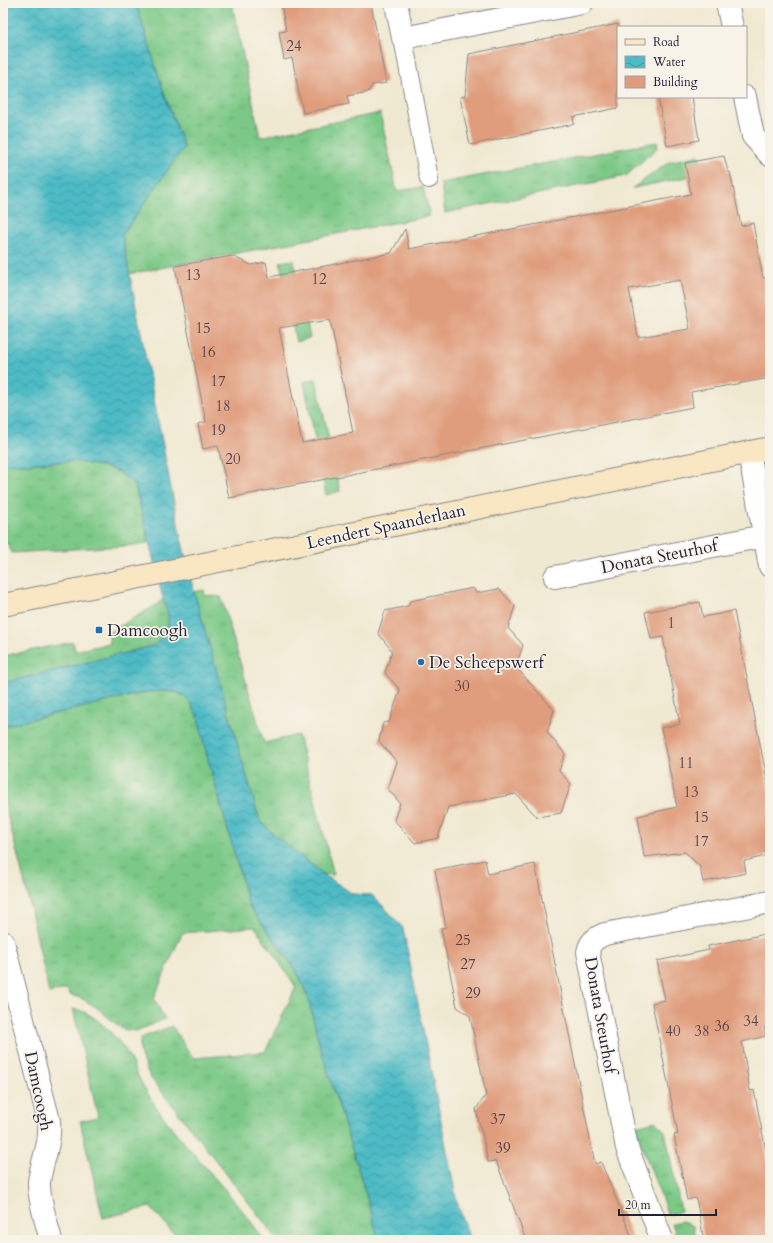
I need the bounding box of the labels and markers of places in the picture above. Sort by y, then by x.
place label: Damcoogh [107,619,188,642]
marker: Damcoogh [94,625,104,635]
place label: De Scheepswerf [429,651,546,674]
marker: De Scheepswerf [416,657,426,667]

